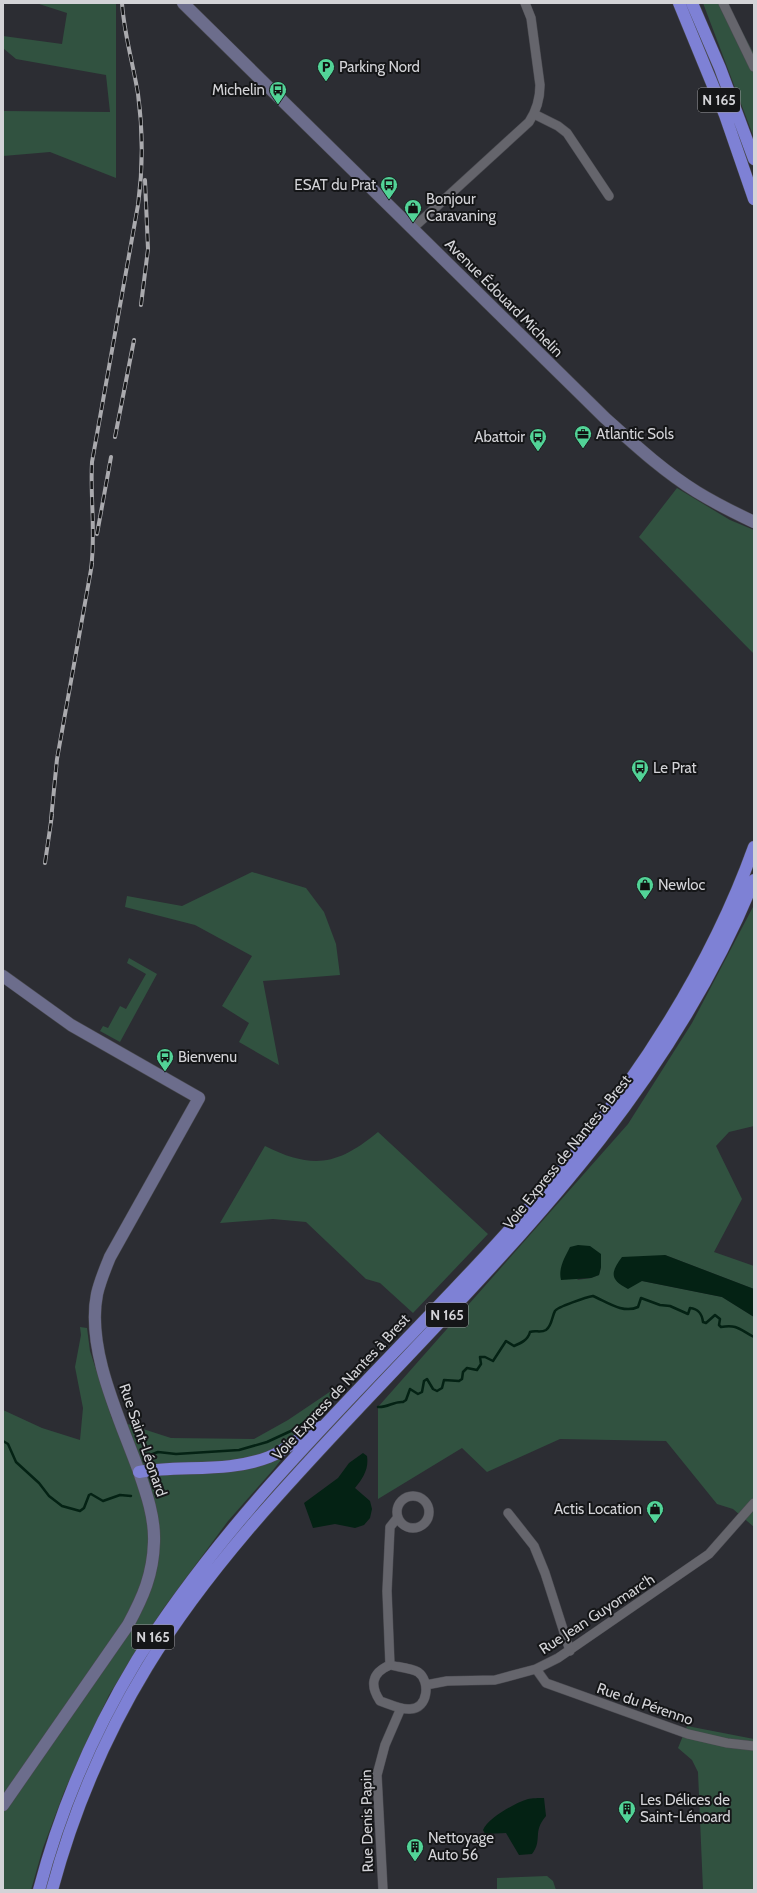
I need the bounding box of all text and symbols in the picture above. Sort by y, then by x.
parking icon: Parking Nord [316,57,336,82]
place label: Parking Nord [339,58,420,76]
bus stop icon: Michelin [268,80,288,105]
place label: Michelin [212,81,265,99]
road number: N 165 [698,88,740,112]
bus stop icon: ESAT du Prat [379,175,399,200]
place label: ESAT du Prat [294,176,376,194]
place label: Bonjour Caravaning [426,190,496,225]
shop icon: Bonjour Caravaning [403,198,423,223]
street label: Avenue Édouard Michelin [441,234,568,361]
office icon: Atlantic Sols [573,424,593,449]
place label: Atlantic Sols [596,425,674,443]
bus stop icon: Abattoir [528,427,548,452]
place label: Abattoir [474,428,525,446]
bus stop icon: Le Prat [630,758,650,783]
place label: Le Prat [653,759,697,777]
shop icon: Newloc [635,875,655,900]
place label: Newloc [658,876,706,894]
bus stop icon: Bienvenu [155,1047,175,1072]
place label: Bienvenu [178,1048,237,1066]
street label: Voie Express de Nantes à Brest [499,1071,635,1233]
road number: N 165 [426,1303,468,1327]
street label: Voie Express de Nantes à Brest [269,1310,413,1464]
street label: Rue Saint-Léonard [115,1381,171,1499]
shop icon: Actis Location [645,1499,665,1524]
place label: Actis Location [554,1500,642,1518]
street label: Rue Jean Guyomarc'h [536,1570,658,1658]
road number: N 165 [132,1625,174,1649]
street label: Rue du Pérenno [594,1679,696,1729]
street label: Rue Denis Papin [357,1769,377,1873]
place label: Les Délices de Saint-Lénoard [640,1791,731,1826]
building icon: Les Délices de Saint-Lénoard [617,1799,637,1824]
place label: Nettoyage Auto 56 [428,1829,494,1864]
building icon: Nettoyage Auto 56 [405,1837,425,1862]

